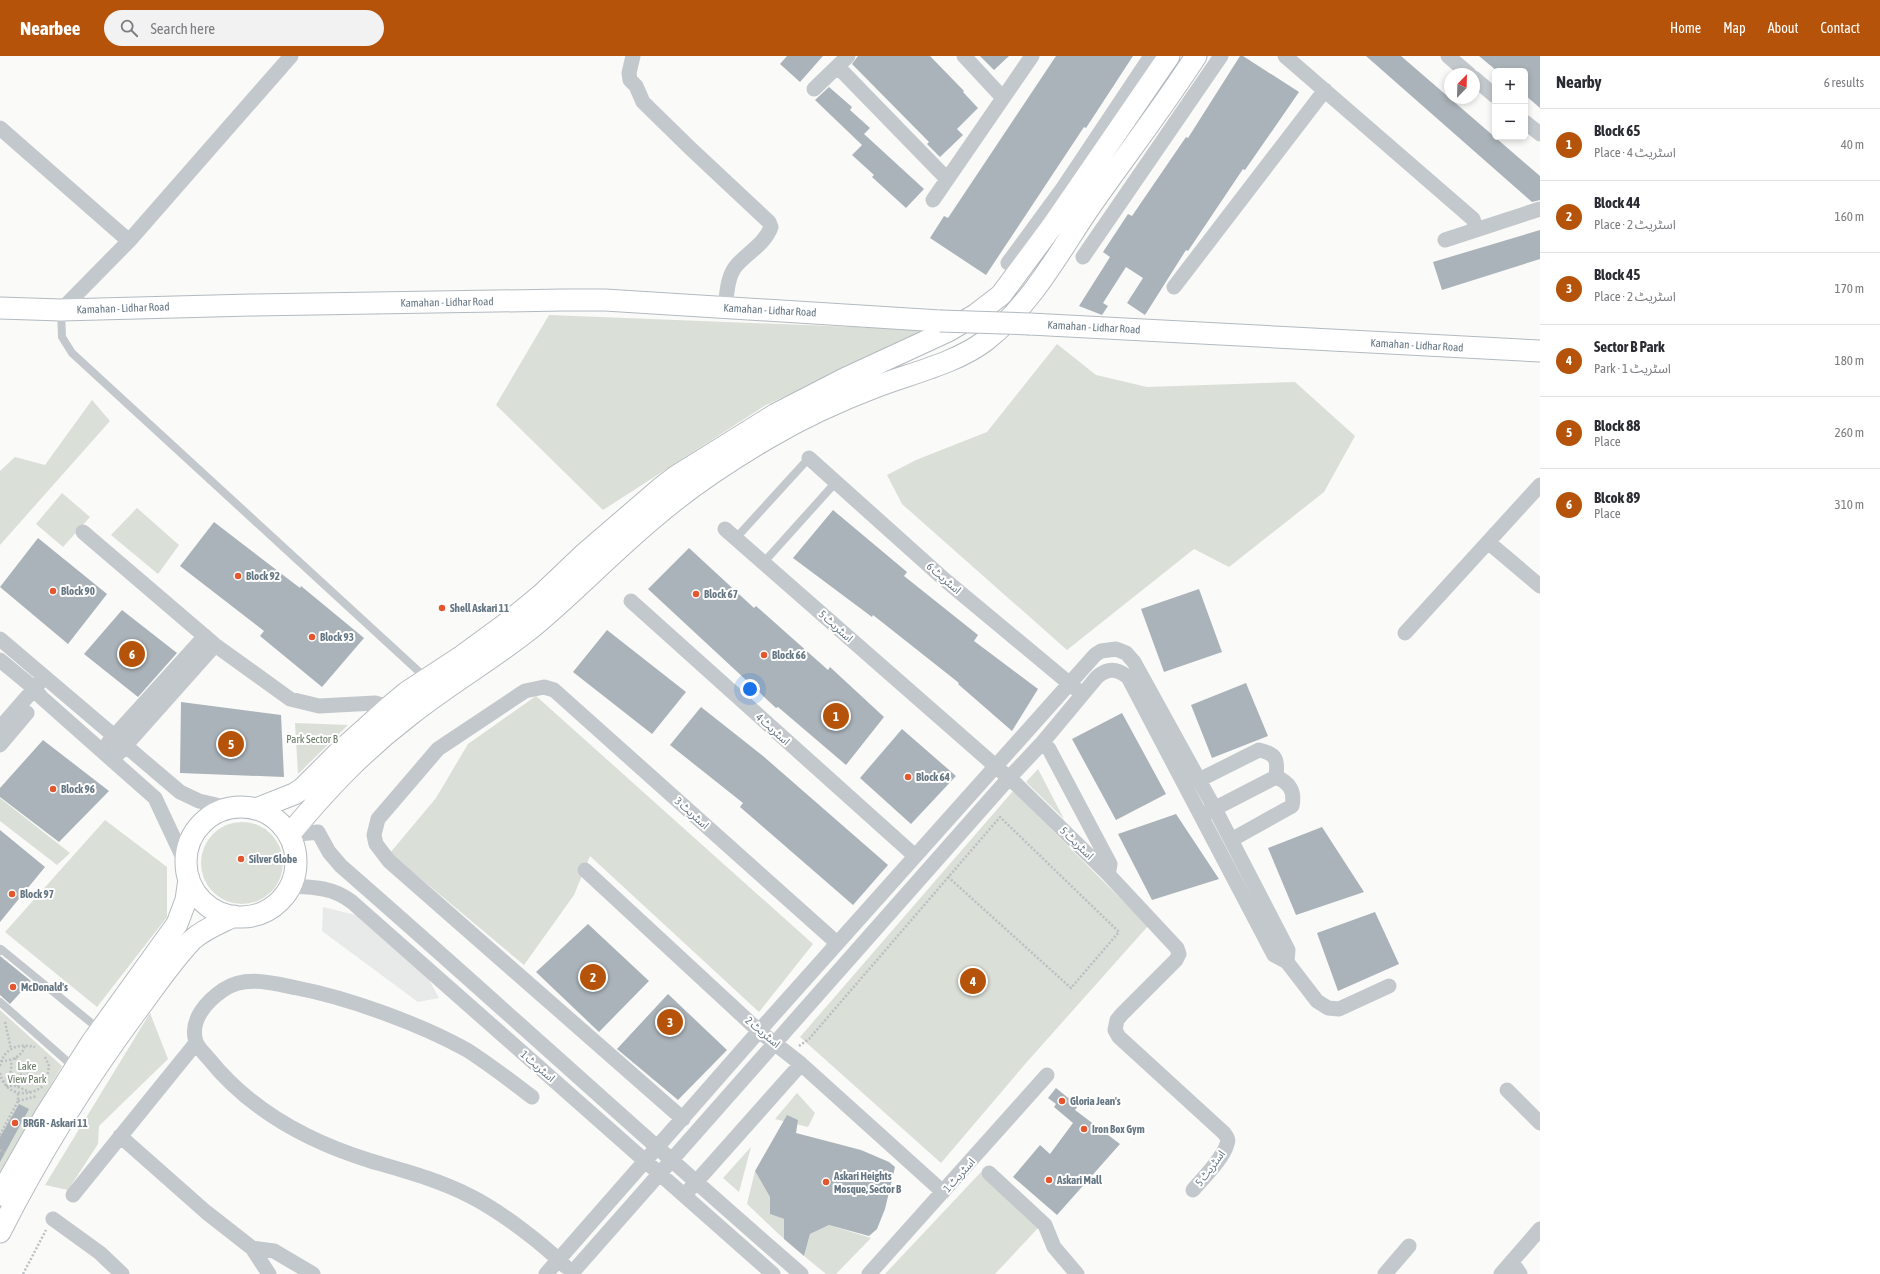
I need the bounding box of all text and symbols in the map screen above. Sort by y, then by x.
search box [104,10,384,46]
text: Nearbee [20,17,80,39]
icon: search [118,17,140,39]
text: Search here [150,20,215,37]
text: Home [1670,20,1701,36]
text: Map [1723,20,1746,36]
text: About [1768,20,1799,36]
text: Contact [1821,20,1860,36]
north arrow [1444,68,1480,104]
map controls [1492,68,1528,140]
button: + [1492,68,1528,104]
text: Nearby [1556,72,1602,92]
text: 6 results [1824,75,1864,90]
button: − [1492,104,1528,140]
text: Block 65 [1594,122,1640,139]
text: 1 [1566,137,1572,152]
text: 40 m [1841,137,1864,152]
text: Place · اسٹریٹ 4 [1594,145,1676,160]
text: Block 44 [1594,194,1640,211]
text: 2 [1566,209,1572,224]
text: 160 m [1835,209,1864,224]
text: Place · اسٹریٹ 2 [1594,217,1676,232]
text: Block 45 [1594,266,1640,283]
text: 3 [1566,281,1572,296]
text: 170 m [1835,281,1864,296]
text: Place · اسٹریٹ 2 [1594,289,1676,304]
street label: Kamahan - Lidhar Road [400,295,494,309]
street label: Kamahan - Lidhar Road [76,300,170,316]
street label: Kamahan - Lidhar Road [723,302,817,318]
street label: Kamahan - Lidhar Road [1047,319,1141,335]
street label: Kamahan - Lidhar Road [1370,337,1464,353]
text: Sector B Park [1594,338,1665,355]
text: 4 [1566,353,1572,368]
text: 180 m [1835,353,1864,368]
text: Park · اسٹریٹ 1 [1594,361,1671,376]
text: Block 88 [1594,417,1640,434]
text: 5 [1566,425,1572,440]
text: 260 m [1835,425,1864,440]
text: Place [1594,434,1621,449]
text: Blcok 89 [1594,489,1640,506]
text: 6 [1566,497,1572,512]
text: 310 m [1835,497,1864,512]
text: Place [1594,506,1621,521]
street label: اسٹریٹ 6 [924,560,964,597]
place label: Block 92 [246,570,280,582]
marker: Block 92 [233,571,243,581]
place label: Block 90 [61,585,95,597]
marker: Block 90 [48,586,58,596]
place label: Block 67 [704,588,738,600]
marker: Block 67 [691,589,701,599]
place label: Shell Askari 11 [450,602,509,614]
marker: Shell Askari 11 [437,603,447,613]
street label: اسٹریٹ 5 [816,608,855,645]
place label: Block 93 [320,631,354,643]
marker: Block 93 [307,632,317,642]
pin: 6 [119,639,145,669]
place label: Block 66 [772,649,806,661]
marker: Block 66 [759,650,769,660]
your location [740,679,760,699]
pin: 1 [823,701,849,731]
street label: اسٹریٹ 4 [753,711,792,748]
pin: 5 [218,729,244,759]
park label: Park Sector B [286,733,339,745]
place label: Block 64 [916,771,950,783]
marker: Block 64 [903,772,913,782]
place label: Block 96 [61,783,95,795]
marker: Block 96 [48,784,58,794]
street label: اسٹریٹ 3 [672,795,711,832]
street label: اسٹریٹ 5 [1057,824,1096,862]
place label: Silver Globe [249,853,297,865]
marker: Silver Globe [236,854,246,864]
place label: Block 97 [20,888,54,900]
marker: Block 97 [7,889,17,899]
pin: 2 [580,962,606,992]
pin: 4 [960,966,986,996]
place label: McDonald's [21,981,68,993]
marker: McDonald's [8,982,18,992]
pin: 3 [657,1007,683,1037]
street label: اسٹریٹ 2 [743,1014,783,1051]
street label: اسٹریٹ 1 [518,1048,558,1085]
park label: Lake View Park [7,1060,47,1085]
place label: Gloria Jean's [1070,1095,1121,1107]
marker: Gloria Jean's [1057,1096,1067,1106]
place label: BRGR - Askari 11 [23,1117,88,1129]
marker: BRGR - Askari 11 [10,1118,20,1128]
place label: Iron Box Gym [1092,1123,1145,1135]
marker: Iron Box Gym [1079,1124,1089,1134]
street label: اسٹریٹ 5 [1193,1148,1228,1189]
street label: اسٹریٹ 1 [941,1156,978,1195]
place label: Askari Heights Mosque, Sector B [833,1170,902,1195]
place label: Askari Mall [1056,1174,1103,1186]
marker: Askari Mall [1044,1175,1054,1185]
marker: Askari Heights Mosque, Sector B [821,1177,831,1187]

